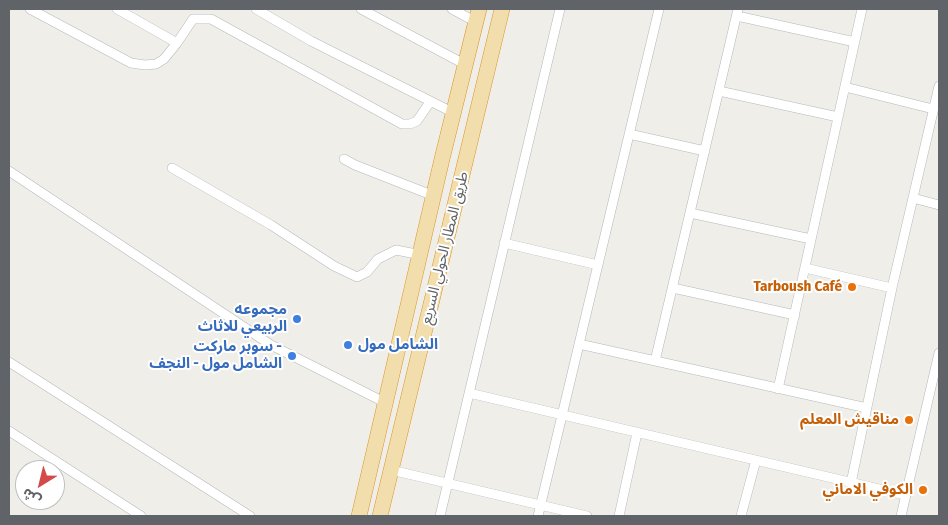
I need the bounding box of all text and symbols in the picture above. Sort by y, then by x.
street label: طريق المطار الحولي السريع [417,170,473,326]
place label: Tarboush Café [753,278,842,296]
marker: Tarboush Café [846,281,858,293]
place label: مجموعه الربيعي للاثاث [198,301,287,336]
marker: مجموعه الربيعي للاثاث [291,313,303,325]
place label: الشامل مول [358,336,438,354]
place label: سوبر ماركت - الشامل مول - النجف [149,338,282,373]
marker: الشامل مول [342,339,354,351]
marker: سوبر ماركت - الشامل مول - النجف [286,350,298,362]
place label: مناقيش المعلم [800,411,899,429]
marker: مناقيش المعلم [903,414,915,426]
north arrow [15,460,65,510]
place label: الكوفي الاماني [822,481,913,499]
text: ش [19,484,44,509]
marker: الكوفي الاماني [917,484,929,496]

